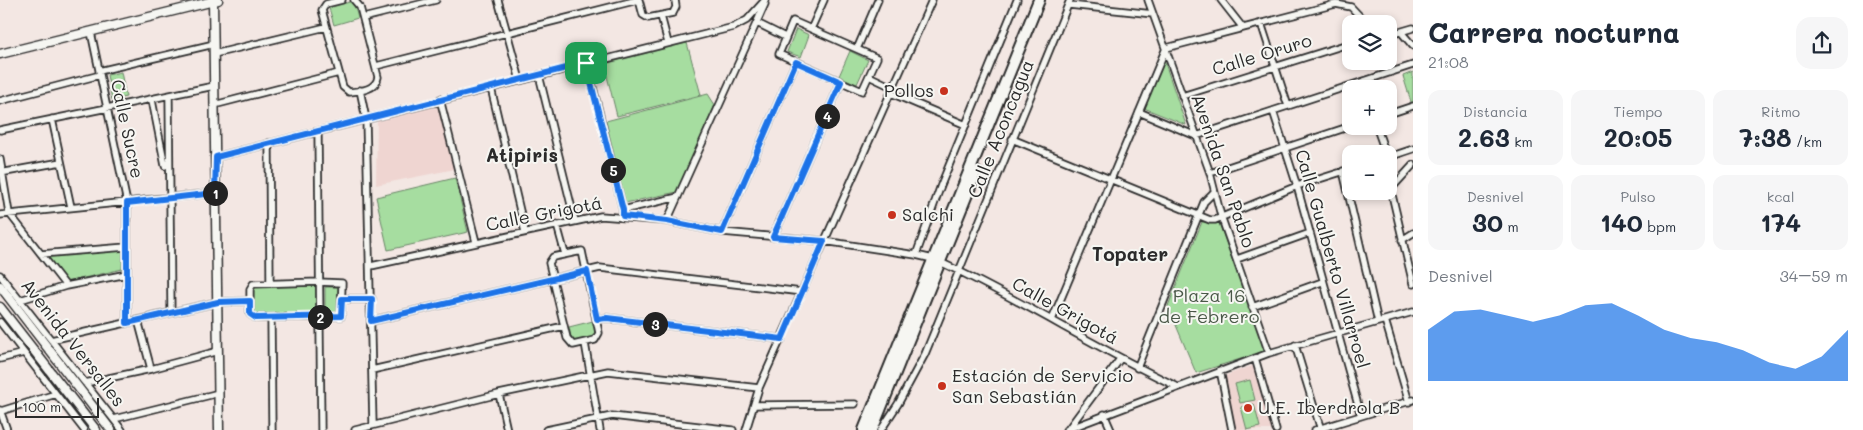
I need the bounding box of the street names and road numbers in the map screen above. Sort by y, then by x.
street label: Calle Oruro [1209,27,1315,81]
street label: Calle Aconcagua [961,56,1039,201]
street label: Calle Sucre [106,77,150,181]
street label: Avenida San Pablo [1186,91,1262,251]
street label: Calle Gualberto Villarroel [1290,146,1376,371]
street label: Calle Grigotá [484,190,604,236]
street label: Calle Grigotá [1008,271,1123,349]
street label: Avenida Versalles [16,274,131,411]

